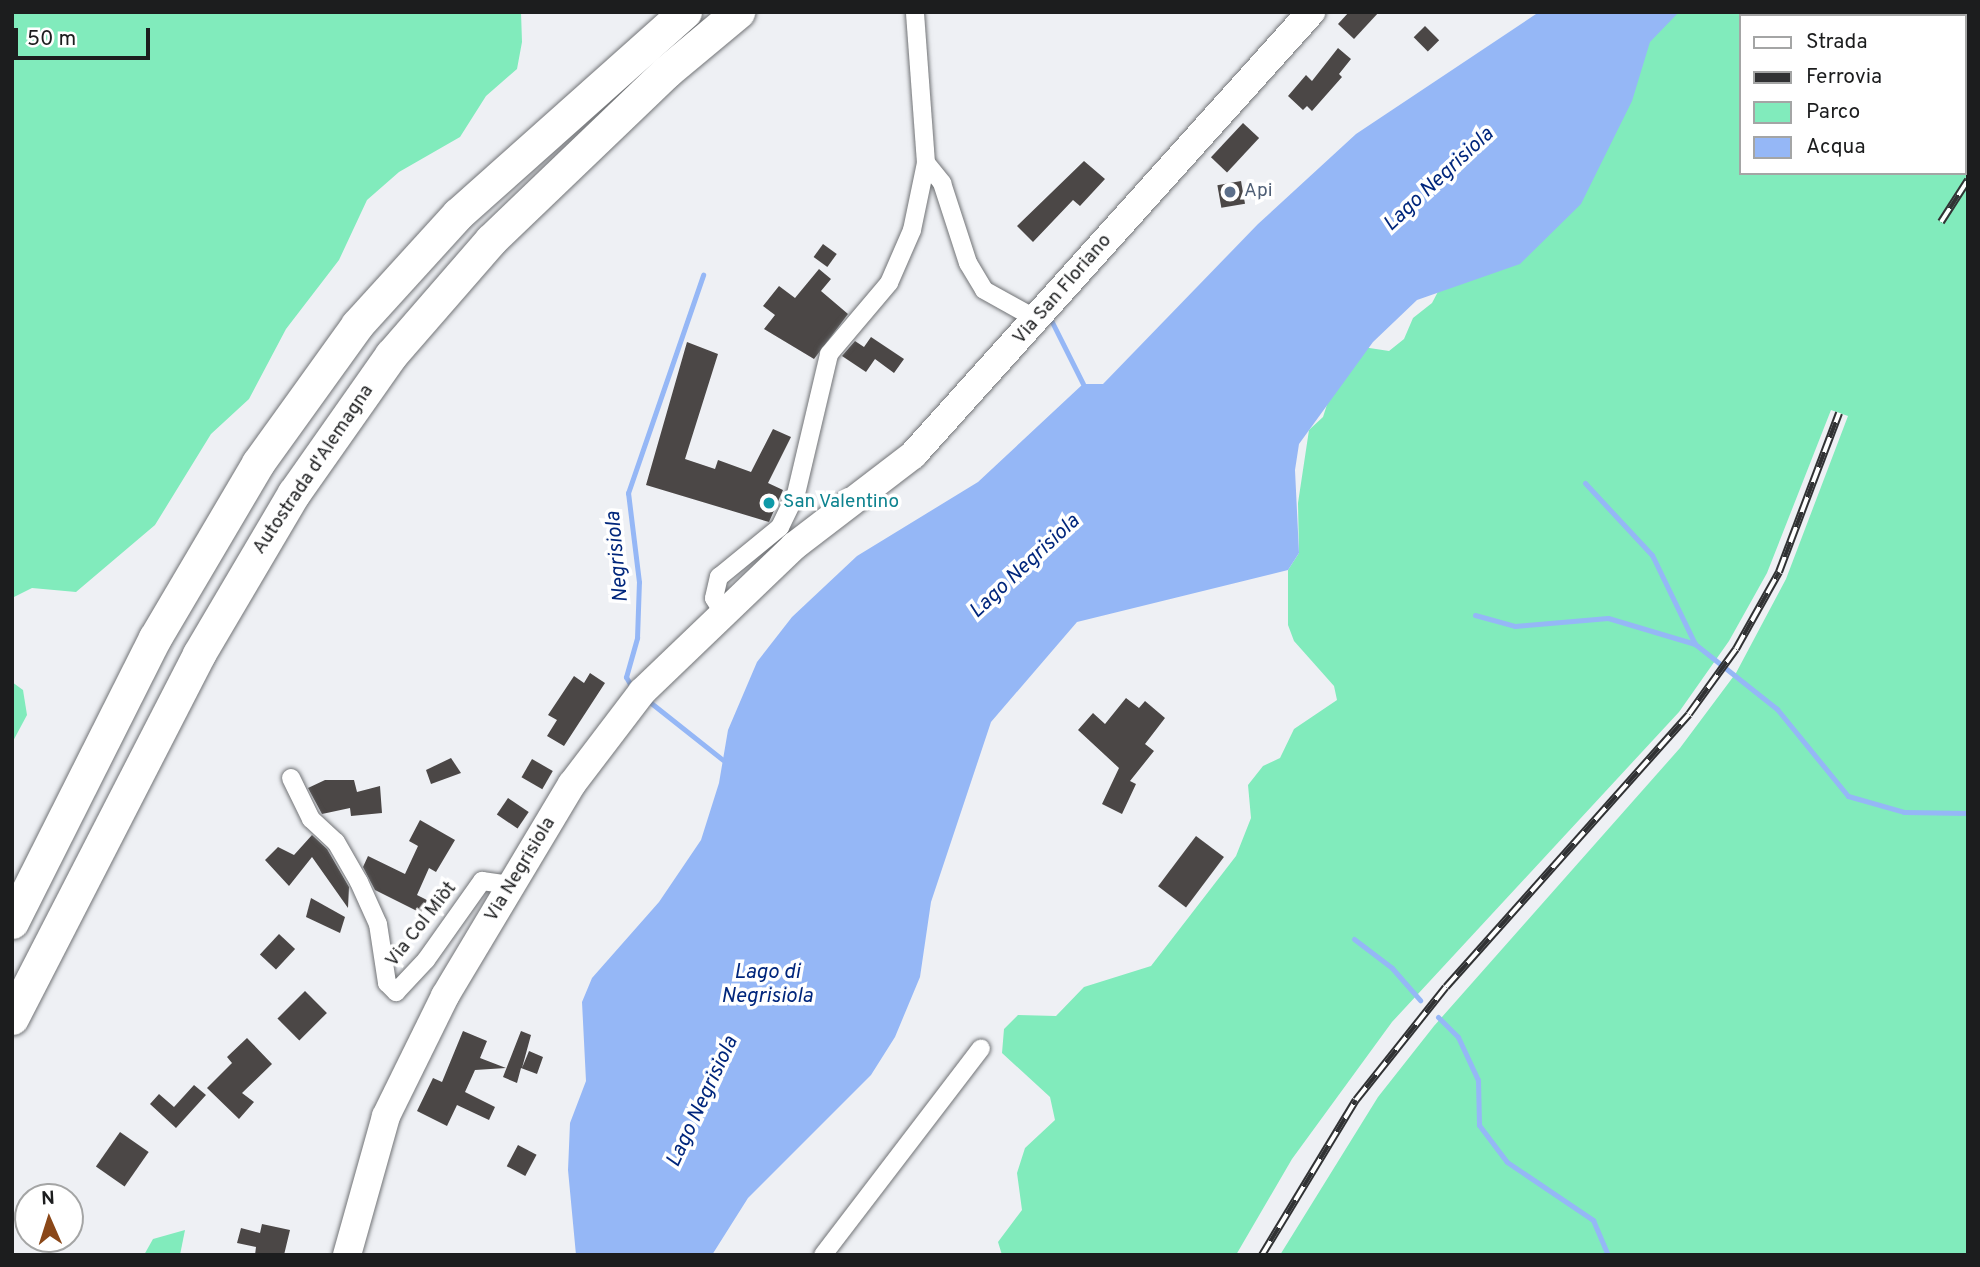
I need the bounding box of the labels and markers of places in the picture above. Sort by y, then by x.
place label: Api [1244,181,1272,203]
marker: Api [1222,184,1238,200]
place label: San Valentino [783,492,900,514]
marker: San Valentino [761,495,777,511]

